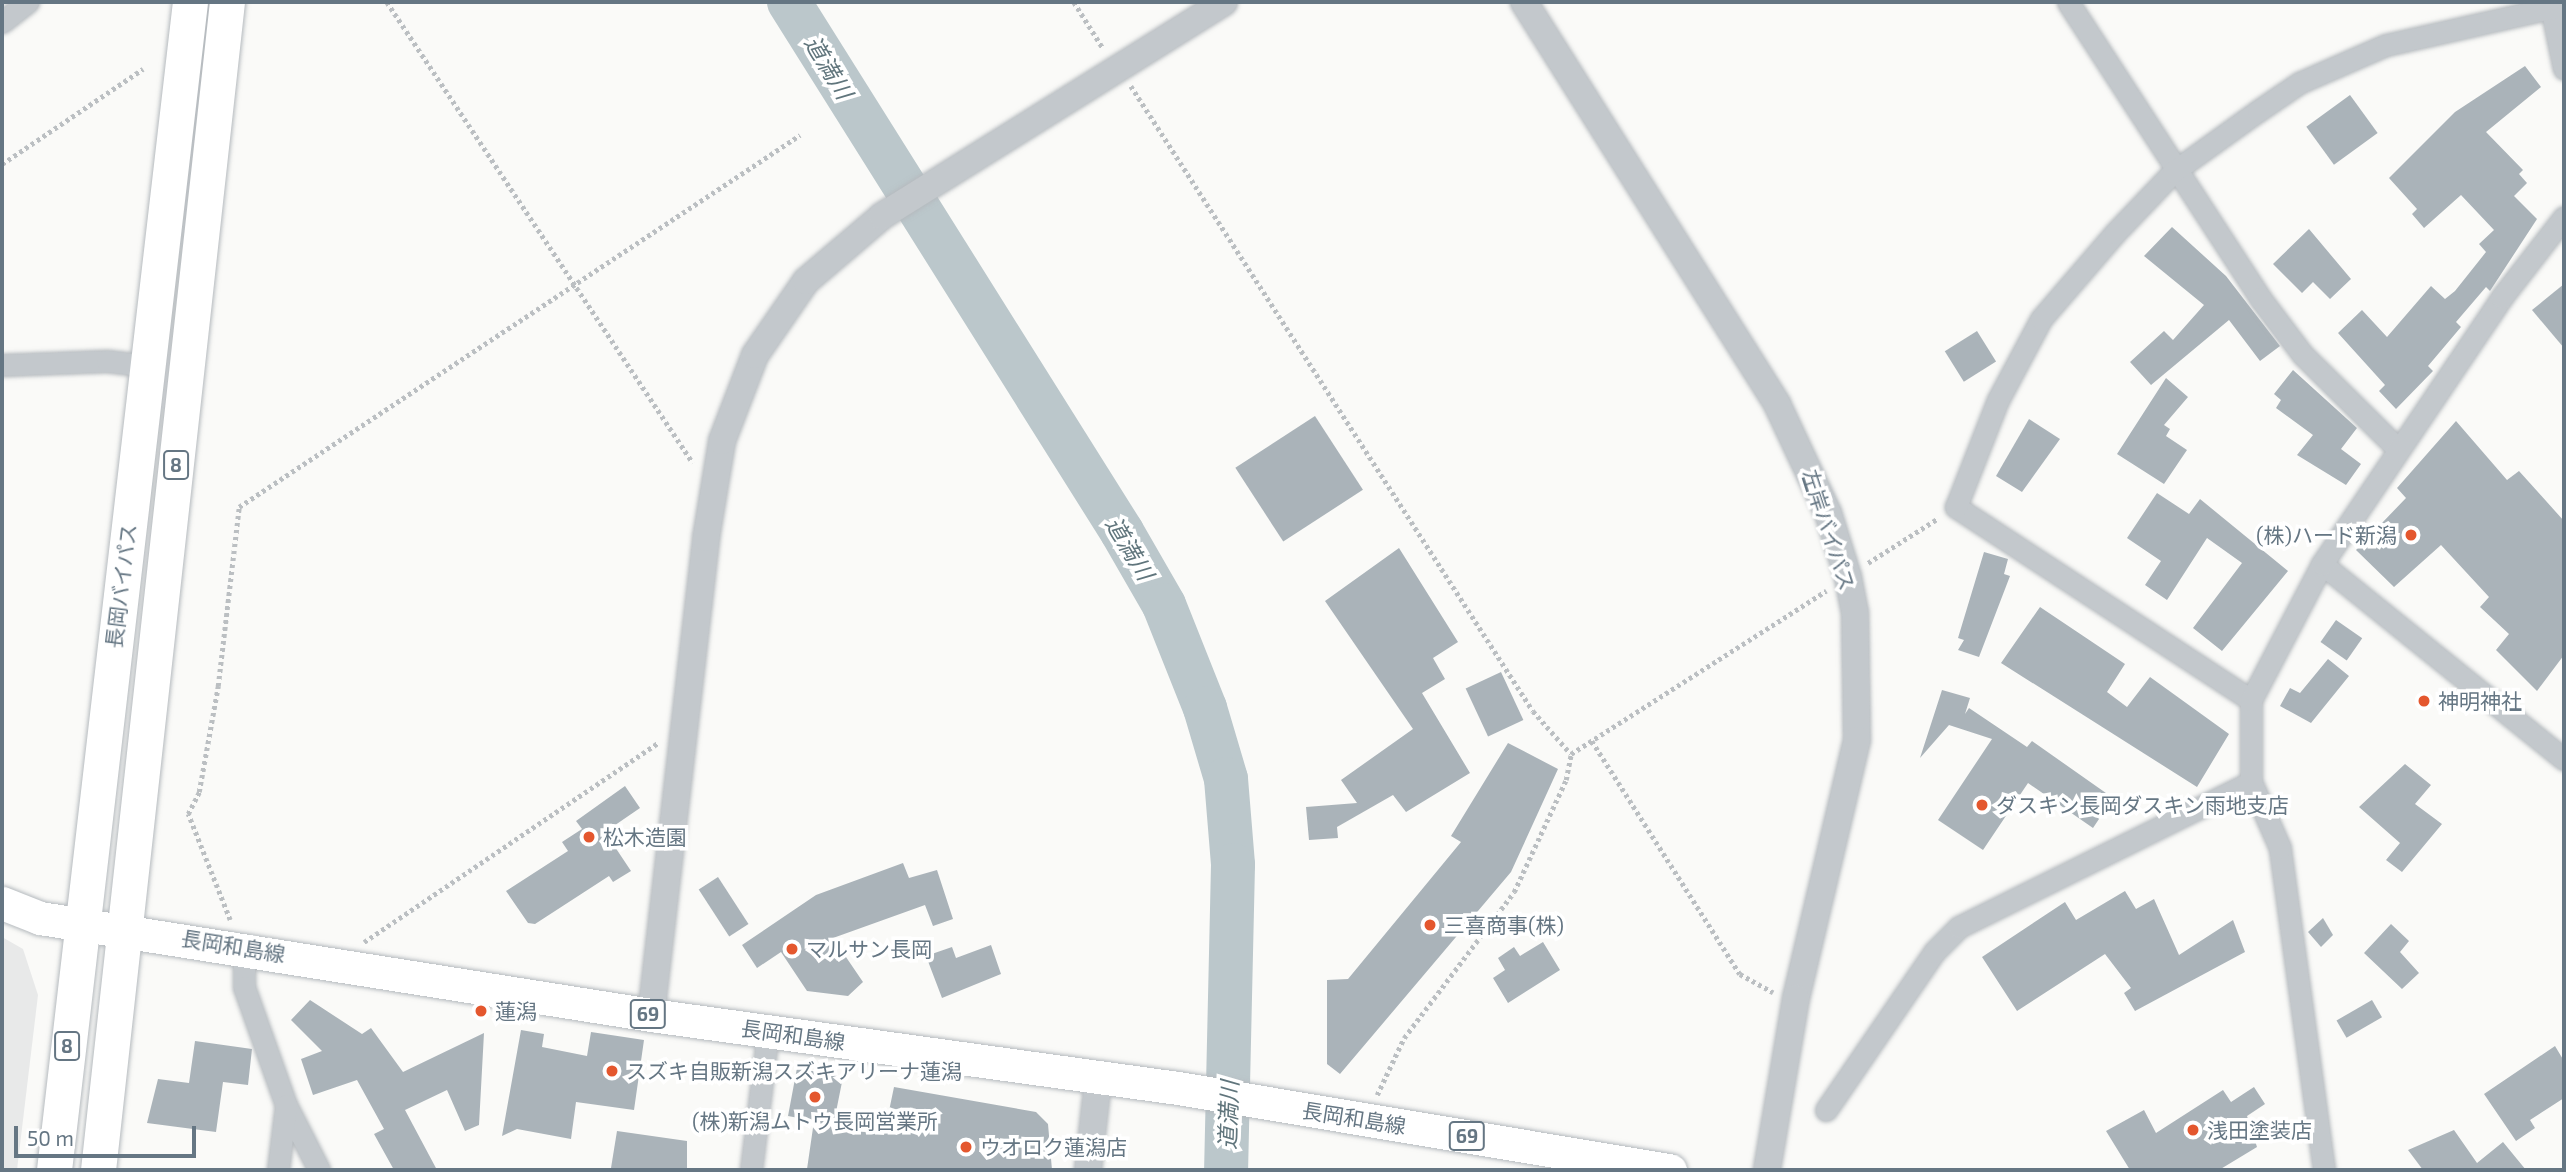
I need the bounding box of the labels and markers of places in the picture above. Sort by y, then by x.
place label: (株)ハード新潟 [2256,522,2397,548]
marker: (株)ハード新潟 [2403,527,2419,543]
place label: 神明神社 [2438,688,2522,714]
marker: 神明神社 [2416,693,2432,709]
place label: ダスキン長岡ダスキン雨地支店 [1996,792,2290,818]
marker: ダスキン長岡ダスキン雨地支店 [1974,797,1990,813]
place label: 松木造園 [603,824,687,850]
marker: 松木造園 [581,829,597,845]
place label: 三喜商事(株) [1444,912,1564,938]
marker: 三喜商事(株) [1422,917,1438,933]
place label: マルサン長岡 [806,936,932,962]
marker: マルサン長岡 [784,941,800,957]
place label: 蓮潟 [495,998,537,1024]
marker: 蓮潟 [473,1003,489,1019]
place label: スズキ自販新潟スズキアリーナ蓮潟 [626,1058,962,1084]
marker: スズキ自販新潟スズキアリーナ蓮潟 [604,1063,620,1079]
marker: (株)新潟ムトウ長岡営業所 [807,1089,823,1105]
place label: (株)新潟ムトウ長岡営業所 [692,1108,938,1134]
place label: 浅田塗装店 [2207,1117,2312,1143]
marker: 浅田塗装店 [2185,1122,2201,1138]
place label: ウオロク蓮潟店 [980,1134,1127,1160]
marker: ウオロク蓮潟店 [958,1139,974,1155]

